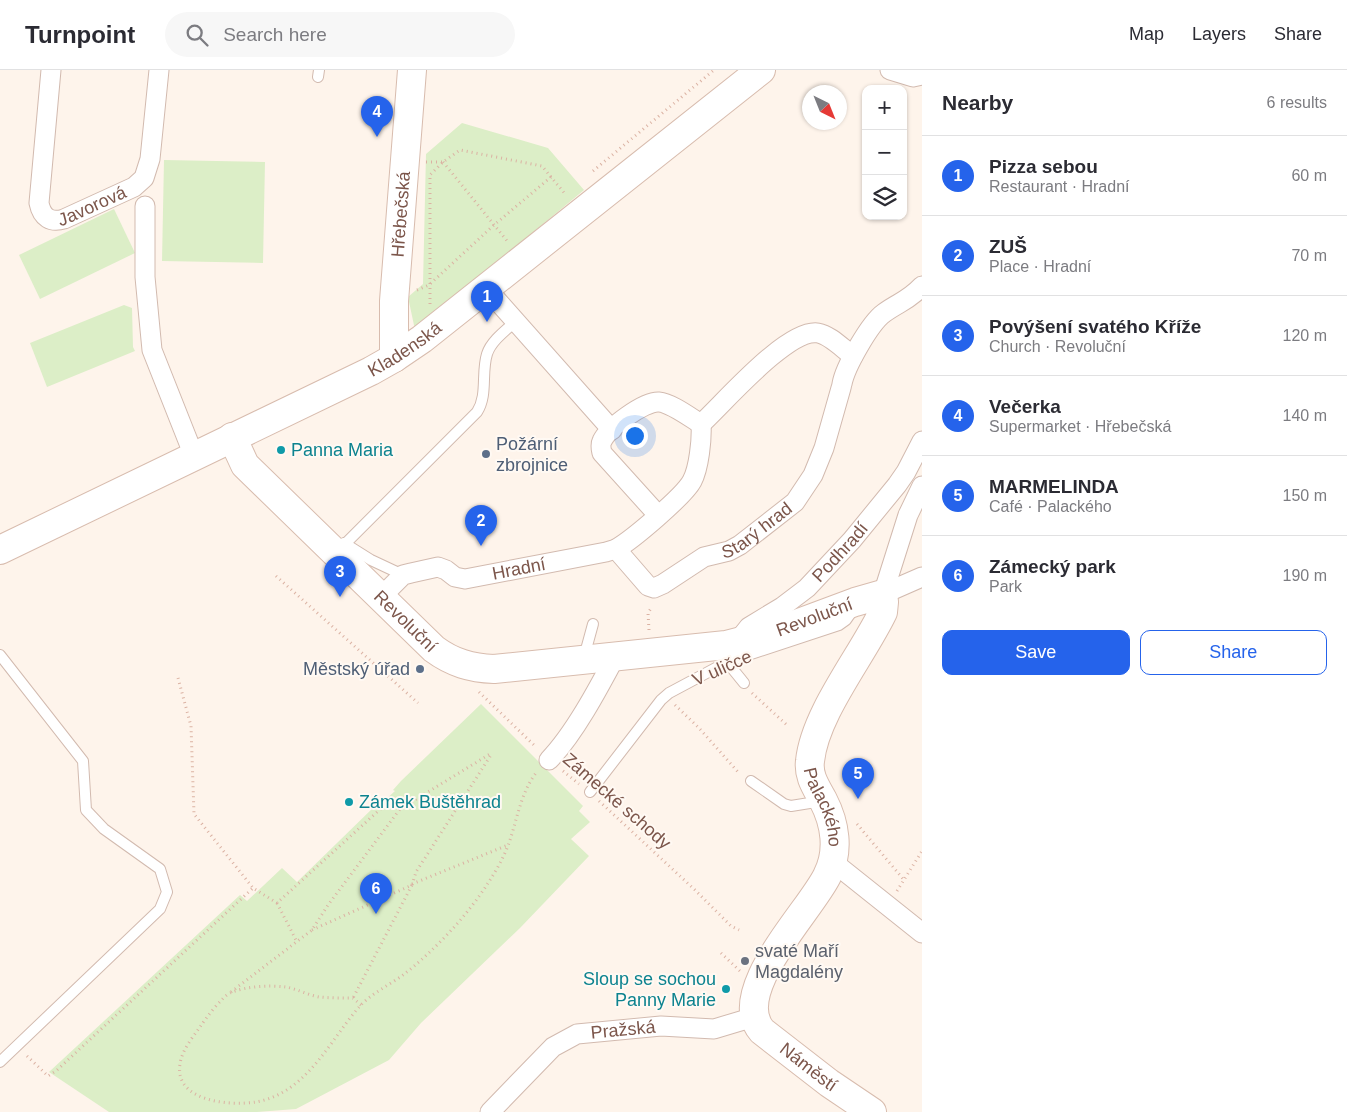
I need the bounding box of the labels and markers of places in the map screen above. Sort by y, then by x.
pin: 4 [361,96,393,137]
pin: 1 [471,281,503,322]
place label: Požární zbrojnice [496,434,568,475]
place label: Panna Maria [291,440,394,460]
marker: Panna Maria [275,444,287,456]
marker: Požární zbrojnice [480,448,492,460]
pin: 2 [465,505,497,546]
pin: 3 [324,556,356,597]
place label: Městský úřad [303,659,410,679]
marker: Městský úřad [414,663,426,675]
pin: 5 [842,758,874,799]
place label: Zámek Buštěhrad [359,792,501,812]
marker: Zámek Buštěhrad [343,796,355,808]
pin: 6 [360,873,392,914]
place label: svaté Maří Magdalény [755,941,843,982]
marker: svaté Maří Magdalény [739,955,751,967]
place label: Sloup se sochou Panny Marie [583,969,716,1010]
marker: Sloup se sochou Panny Marie [720,983,732,995]

